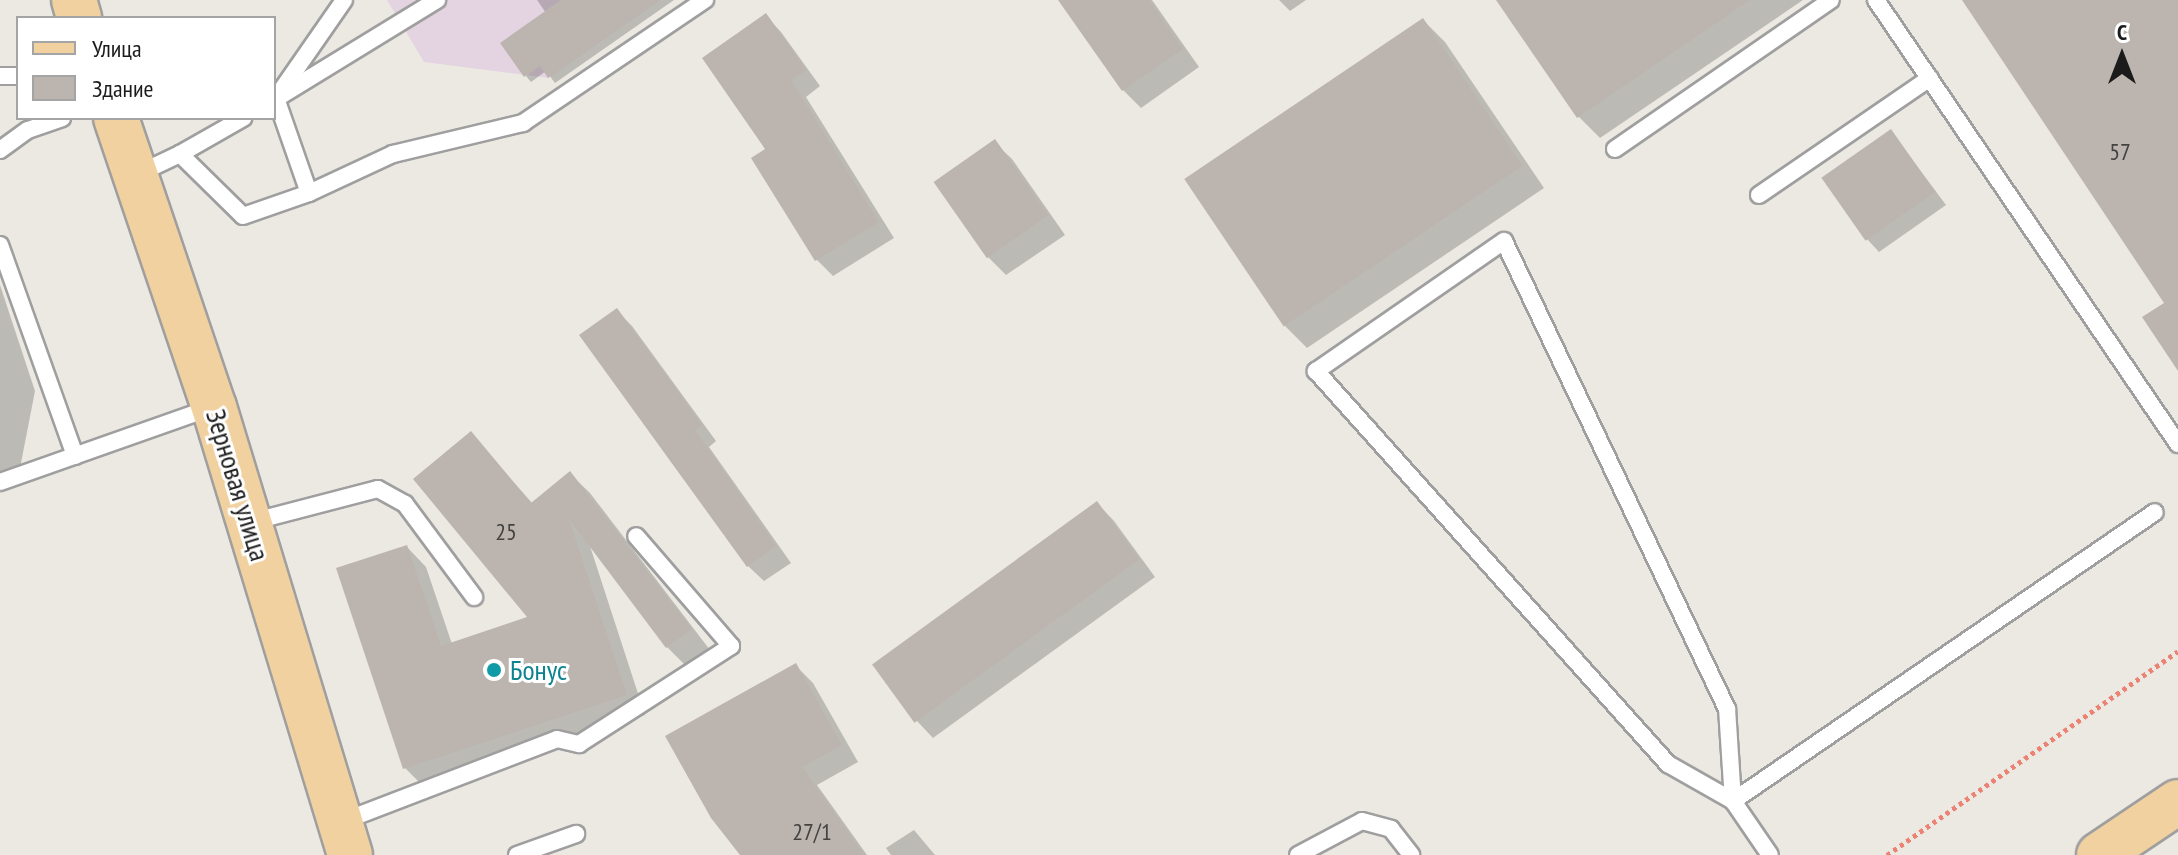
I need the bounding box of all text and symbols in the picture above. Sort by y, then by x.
legend [16,16,276,120]
north arrow [2082,16,2162,96]
text: С [2117,18,2127,46]
text: Улица [92,33,142,64]
text: Здание [92,73,153,104]
house number: 57 [2109,138,2131,166]
street label: Зерновая улица [199,405,277,565]
house number: 25 [495,518,517,546]
place label: Бонус [510,653,567,687]
marker: Бонус [485,661,503,679]
house number: 27/1 [792,818,832,846]

